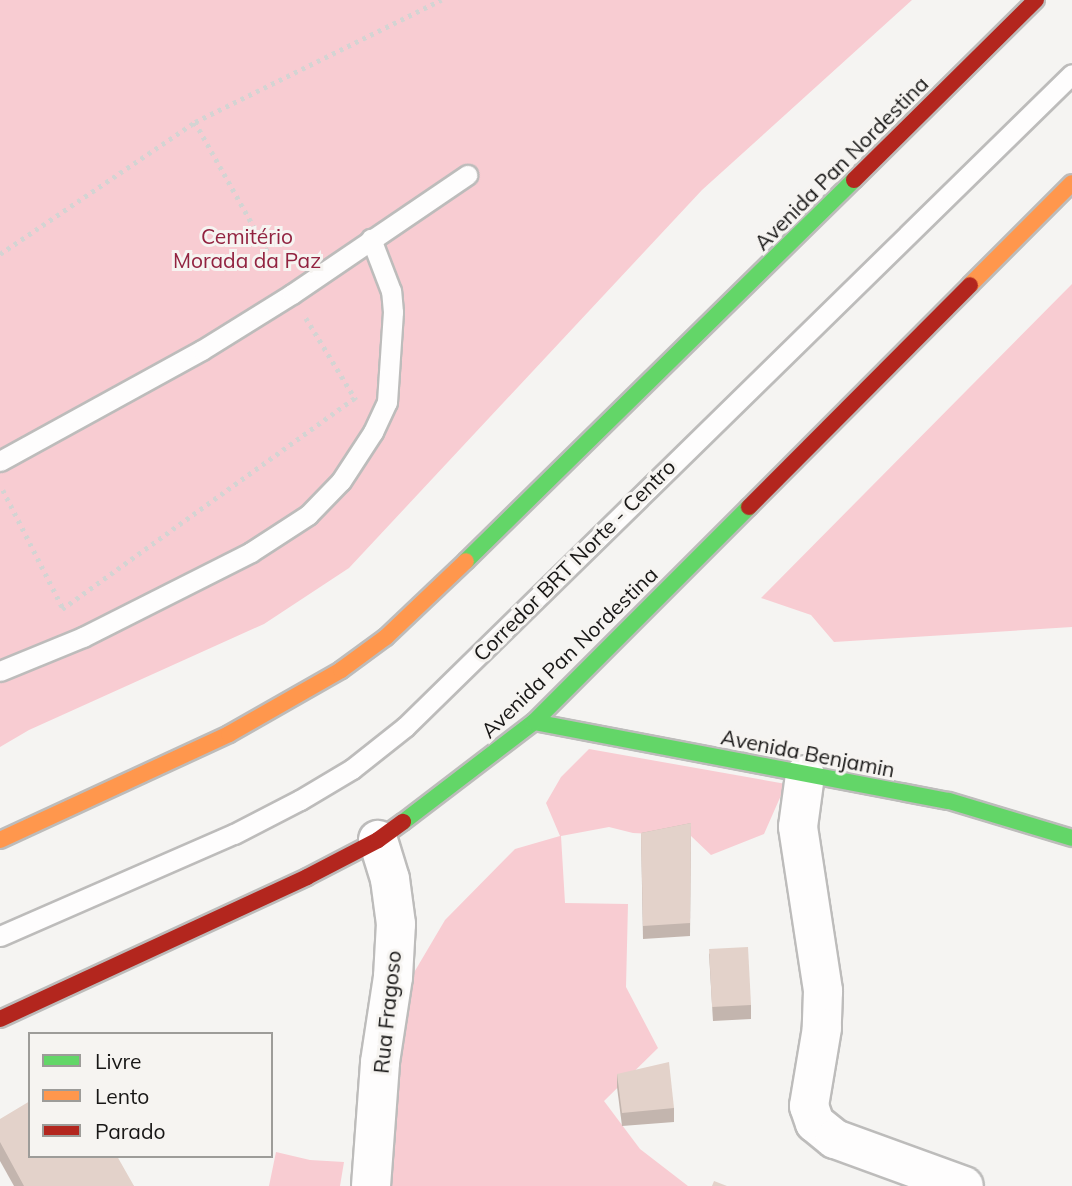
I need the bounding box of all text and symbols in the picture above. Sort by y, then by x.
street label: Avenida Pan Nordestina [749,71,933,255]
park label: Cemitério Morada da Paz [173,223,321,273]
street label: Corredor BRT Norte - Centro [468,454,680,666]
street label: Avenida Pan Nordestina [476,561,662,743]
street label: Avenida Benjamin [719,724,897,782]
street label: Rua Fragoso [368,949,406,1075]
legend [28,1032,273,1158]
text: Livre [95,1048,142,1074]
text: Lento [95,1083,149,1109]
text: Parado [95,1118,165,1144]

